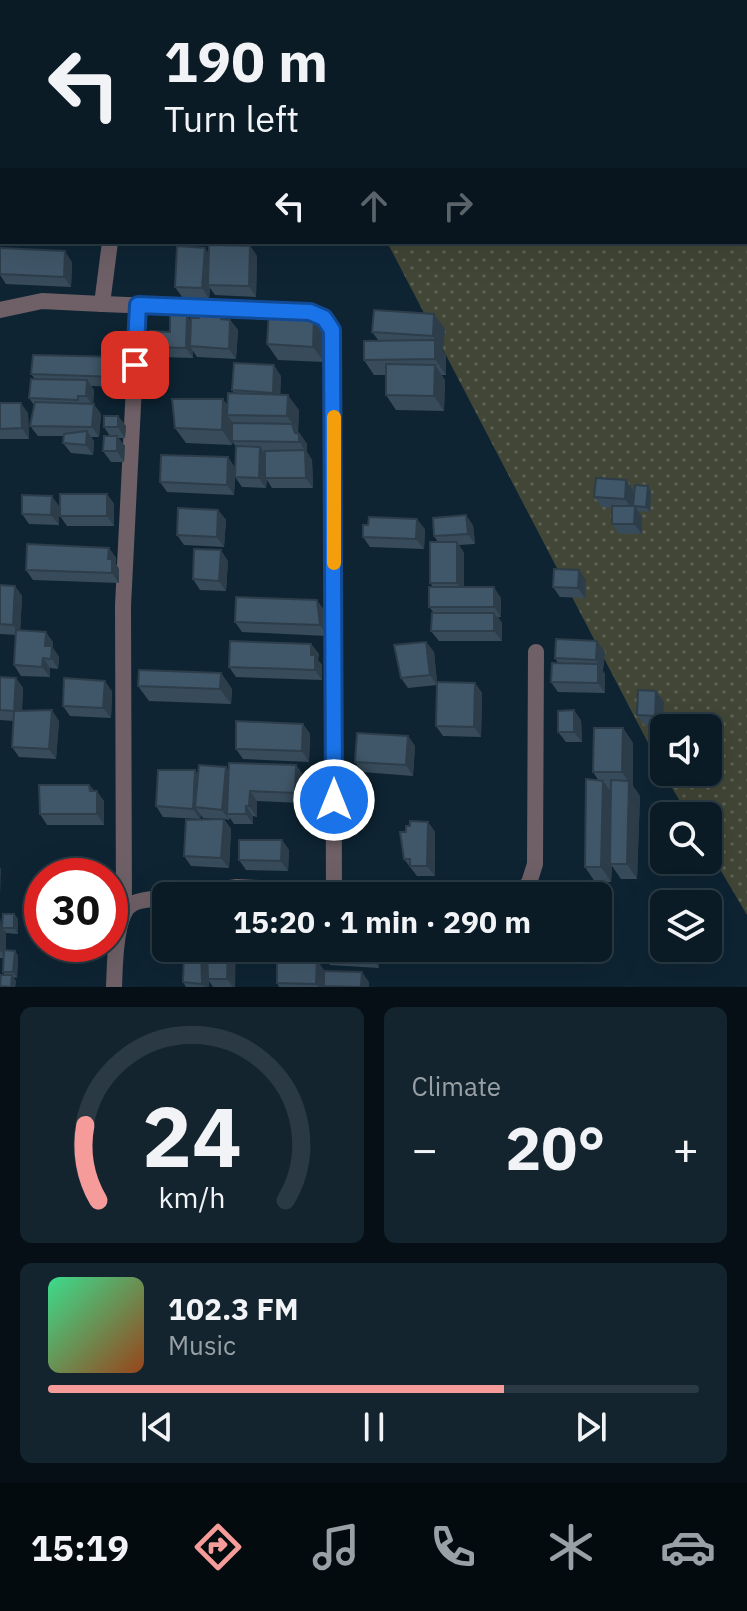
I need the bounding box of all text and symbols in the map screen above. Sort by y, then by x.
text: 190 m [164,25,328,97]
icon: left [32,32,136,136]
text: Turn left [164,95,299,142]
icon: left [268,184,312,228]
icon: ahead [352,184,396,228]
icon: right [436,184,480,228]
pin [101,331,169,399]
icon: arrive [113,343,157,387]
map controls [650,714,722,962]
button: sound [650,714,722,786]
position arrow [292,758,376,842]
button: search [650,802,722,874]
speed limit sign: 30 [24,858,128,962]
button: layers [650,890,722,962]
text: 15:20 · 1 min · 290 m [233,902,531,941]
text: Climate [412,1069,501,1103]
text: 24 [142,1082,242,1190]
text: 20° [505,1108,605,1187]
text: − [412,1120,438,1177]
text: + [673,1120,699,1177]
text: km/h [158,1179,225,1216]
text: 102.3 FM [168,1289,299,1328]
text: Music [168,1328,236,1362]
icon: previous [135,1405,179,1449]
icon: pause [352,1405,396,1449]
icon: next [569,1405,613,1449]
icon: directions [190,1519,246,1575]
icon: music [308,1519,364,1575]
icon: phone [425,1519,481,1575]
icon: climate [543,1519,599,1575]
icon: car [660,1519,716,1575]
text: 15:19 [31,1524,129,1571]

